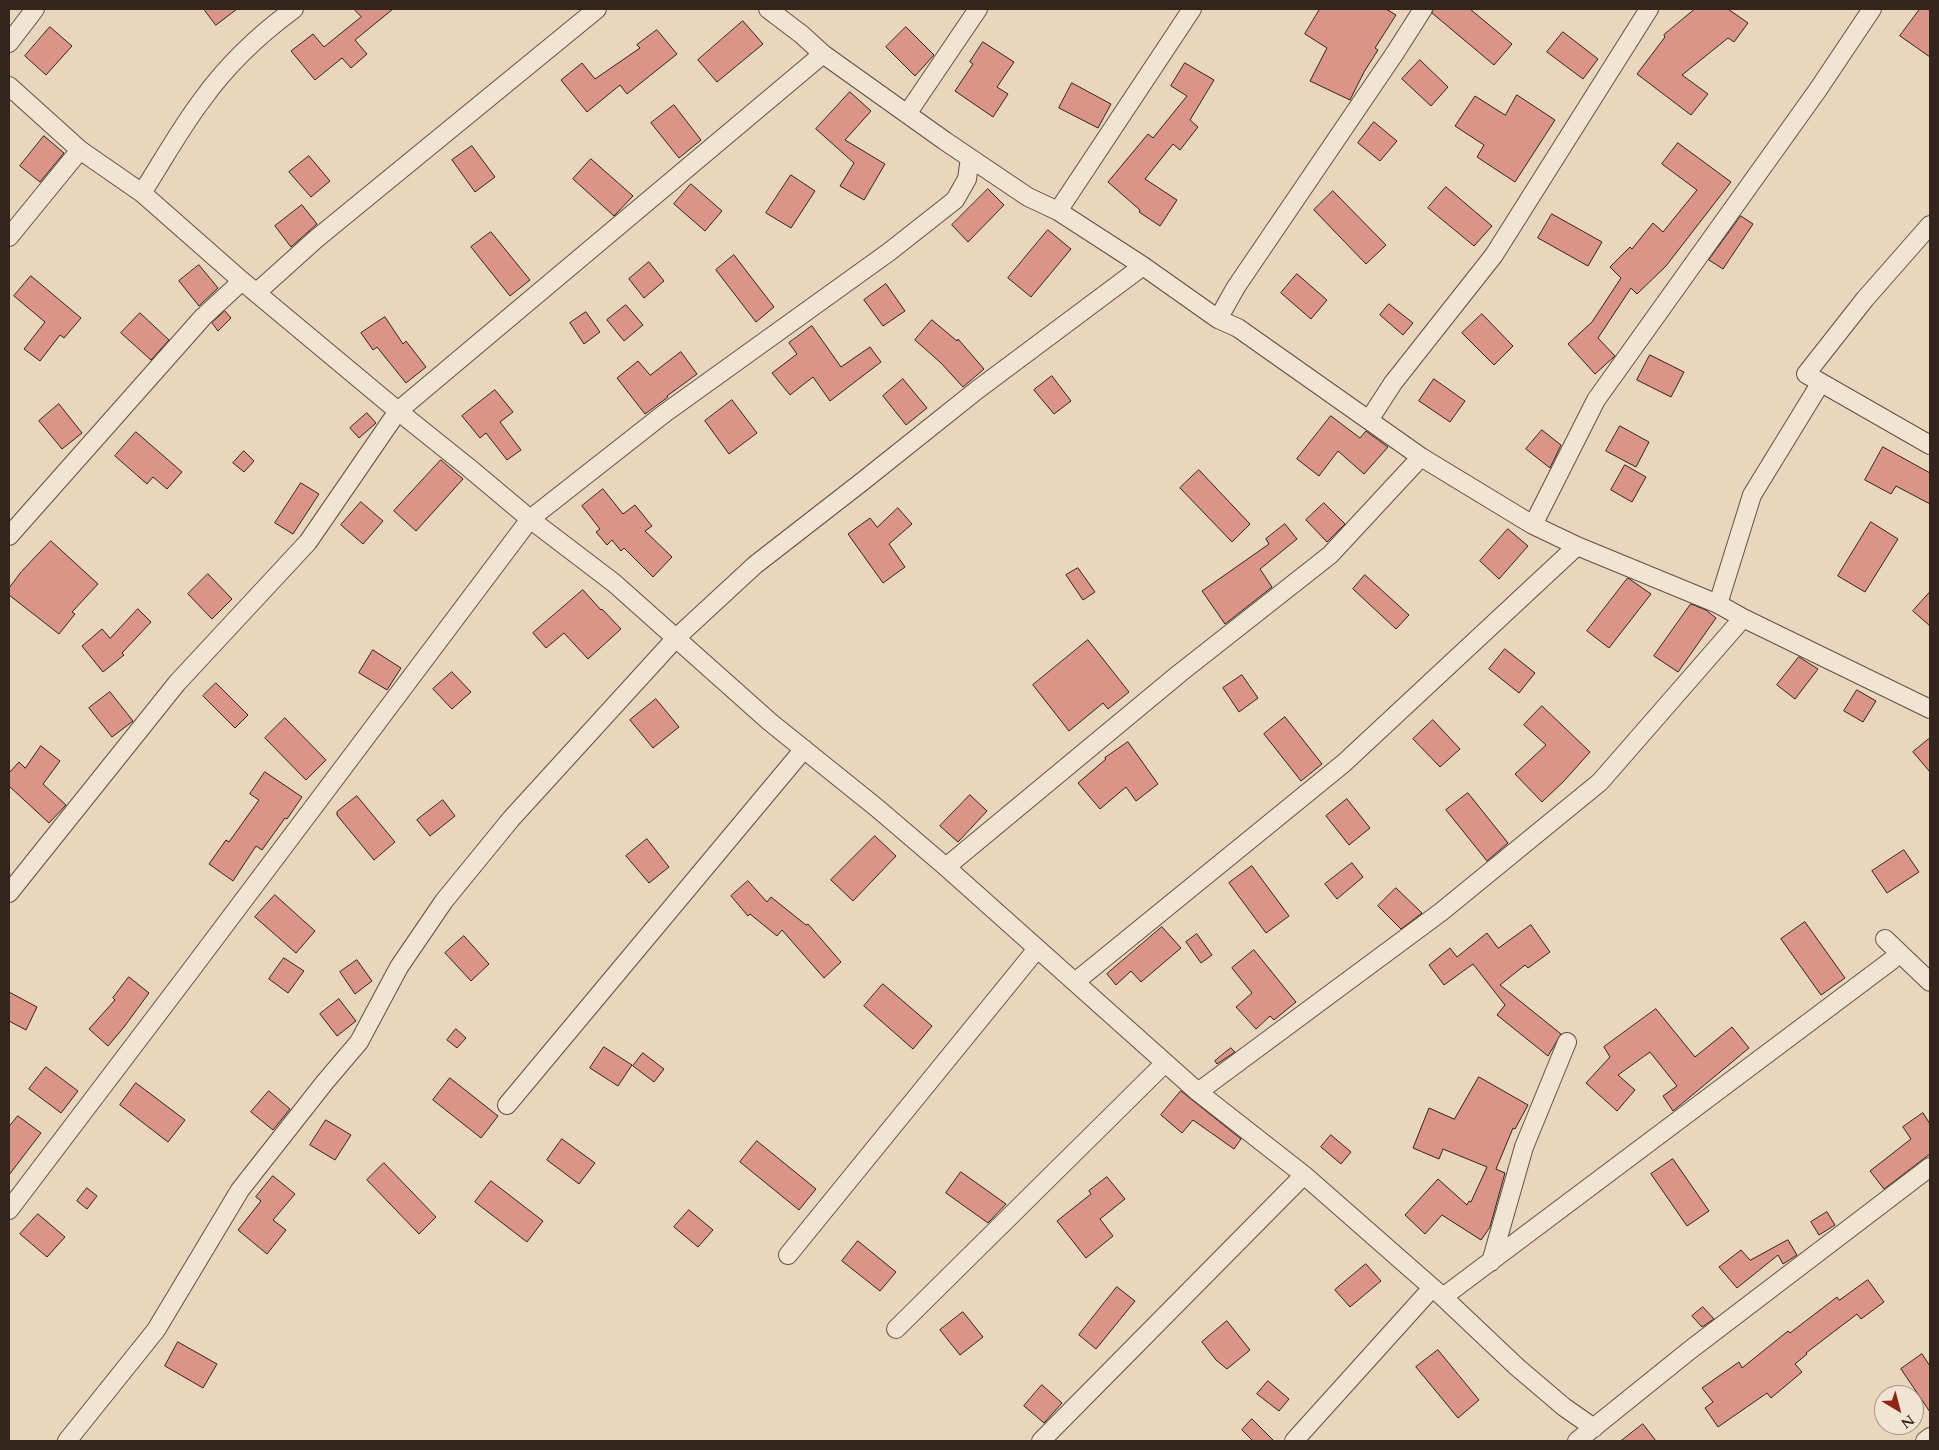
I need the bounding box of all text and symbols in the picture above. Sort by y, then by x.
north arrow [1874,1385,1924,1435]
text: N [1897,1410,1918,1433]

